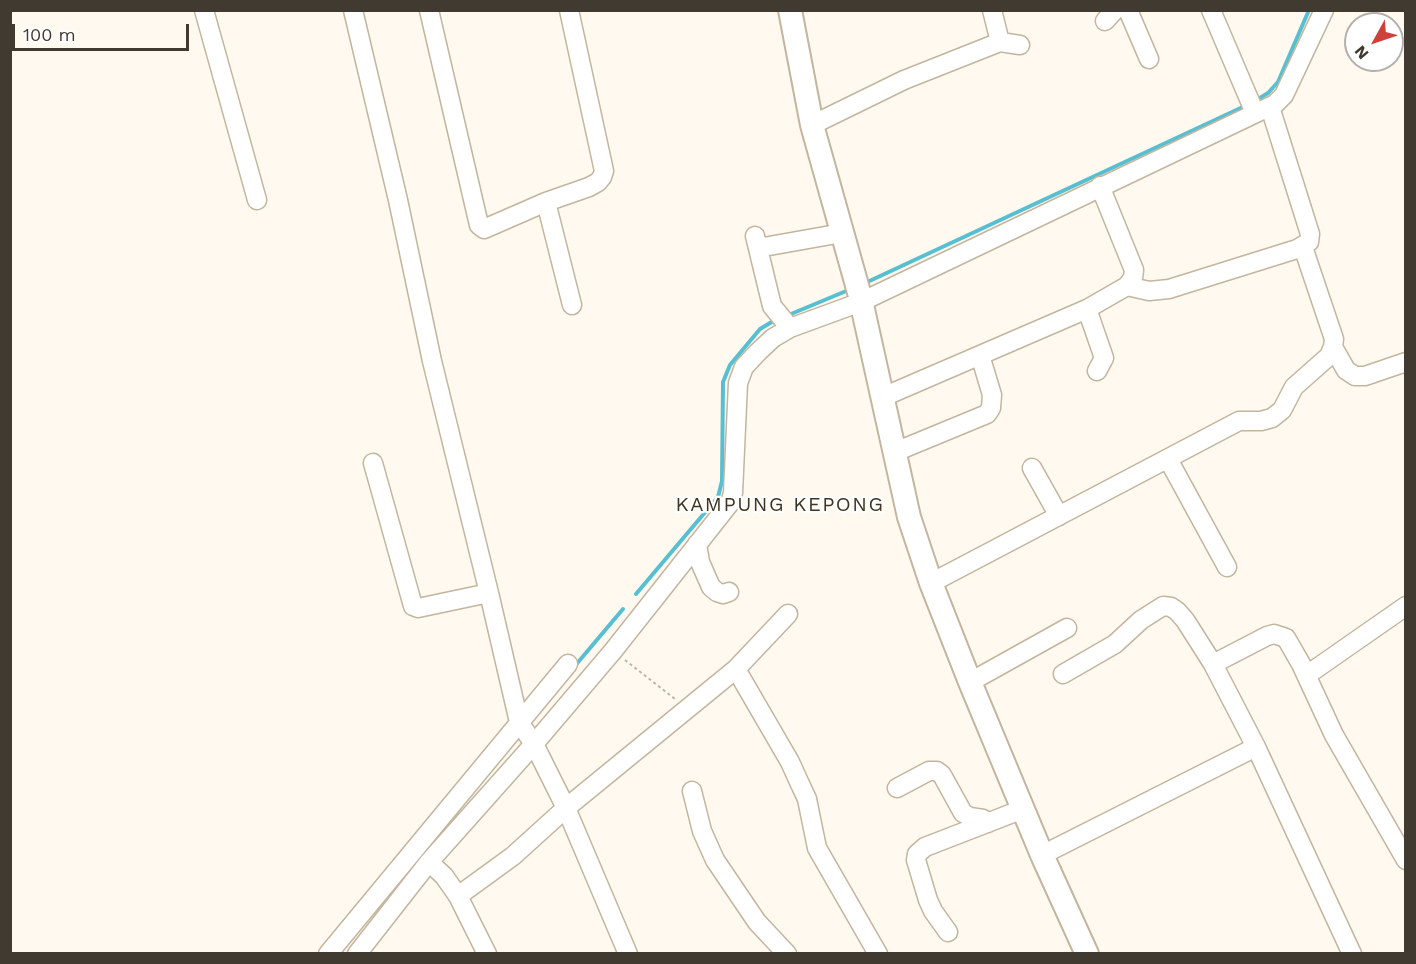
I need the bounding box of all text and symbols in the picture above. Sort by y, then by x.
scale bar [15,12,192,50]
north arrow [1344,12,1404,72]
text: 100 m [23,24,76,45]
text: N [1350,42,1372,63]
district label: KAMPUNG KEPONG [676,493,884,517]

